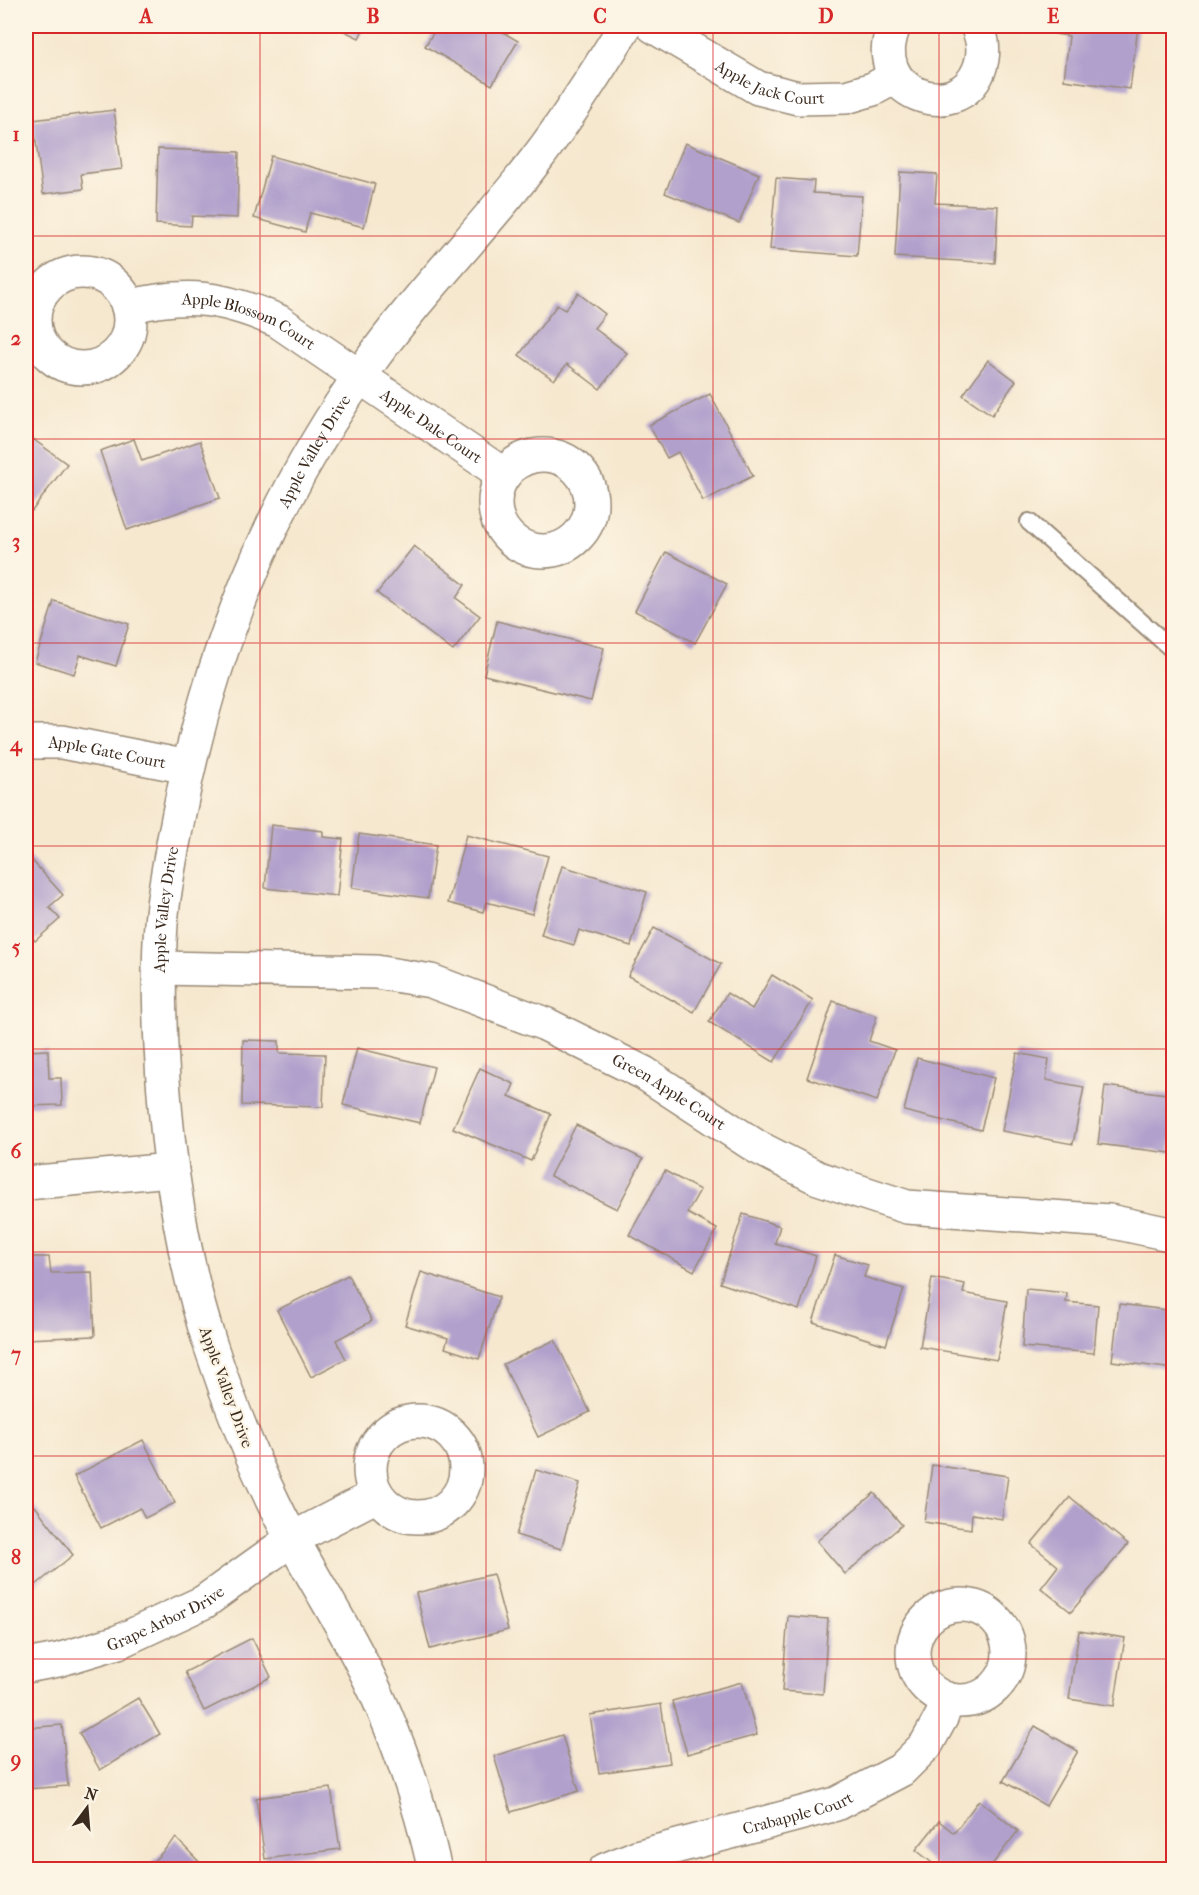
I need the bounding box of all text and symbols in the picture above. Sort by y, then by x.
text: A [138,5,154,28]
text: B [366,5,380,28]
text: C [593,5,607,28]
text: D [818,5,834,28]
text: E [1047,5,1059,28]
street label: Apple Jack Court [711,55,825,108]
text: 1 [12,123,20,146]
street label: Apple Blossom Court [181,289,319,354]
text: 2 [11,327,21,350]
street label: Apple Dale Court [376,384,486,468]
street label: Apple Valley Drive [274,391,355,512]
text: 3 [12,530,20,553]
street label: Apple Gate Court [47,732,168,772]
text: 4 [9,733,23,757]
street label: Apple Valley Drive [150,844,182,974]
text: 5 [12,936,21,959]
street label: Green Apple Court [609,1050,730,1134]
text: 6 [11,1140,23,1163]
street label: Apple Valley Drive [195,1323,257,1450]
text: 7 [10,1343,21,1366]
text: 8 [11,1546,21,1569]
street label: Grape Arbor Drive [104,1582,228,1655]
text: 9 [10,1749,21,1772]
north arrow [57,1778,117,1838]
text: N [83,1783,100,1805]
street label: Crabapple Court [740,1788,856,1838]

